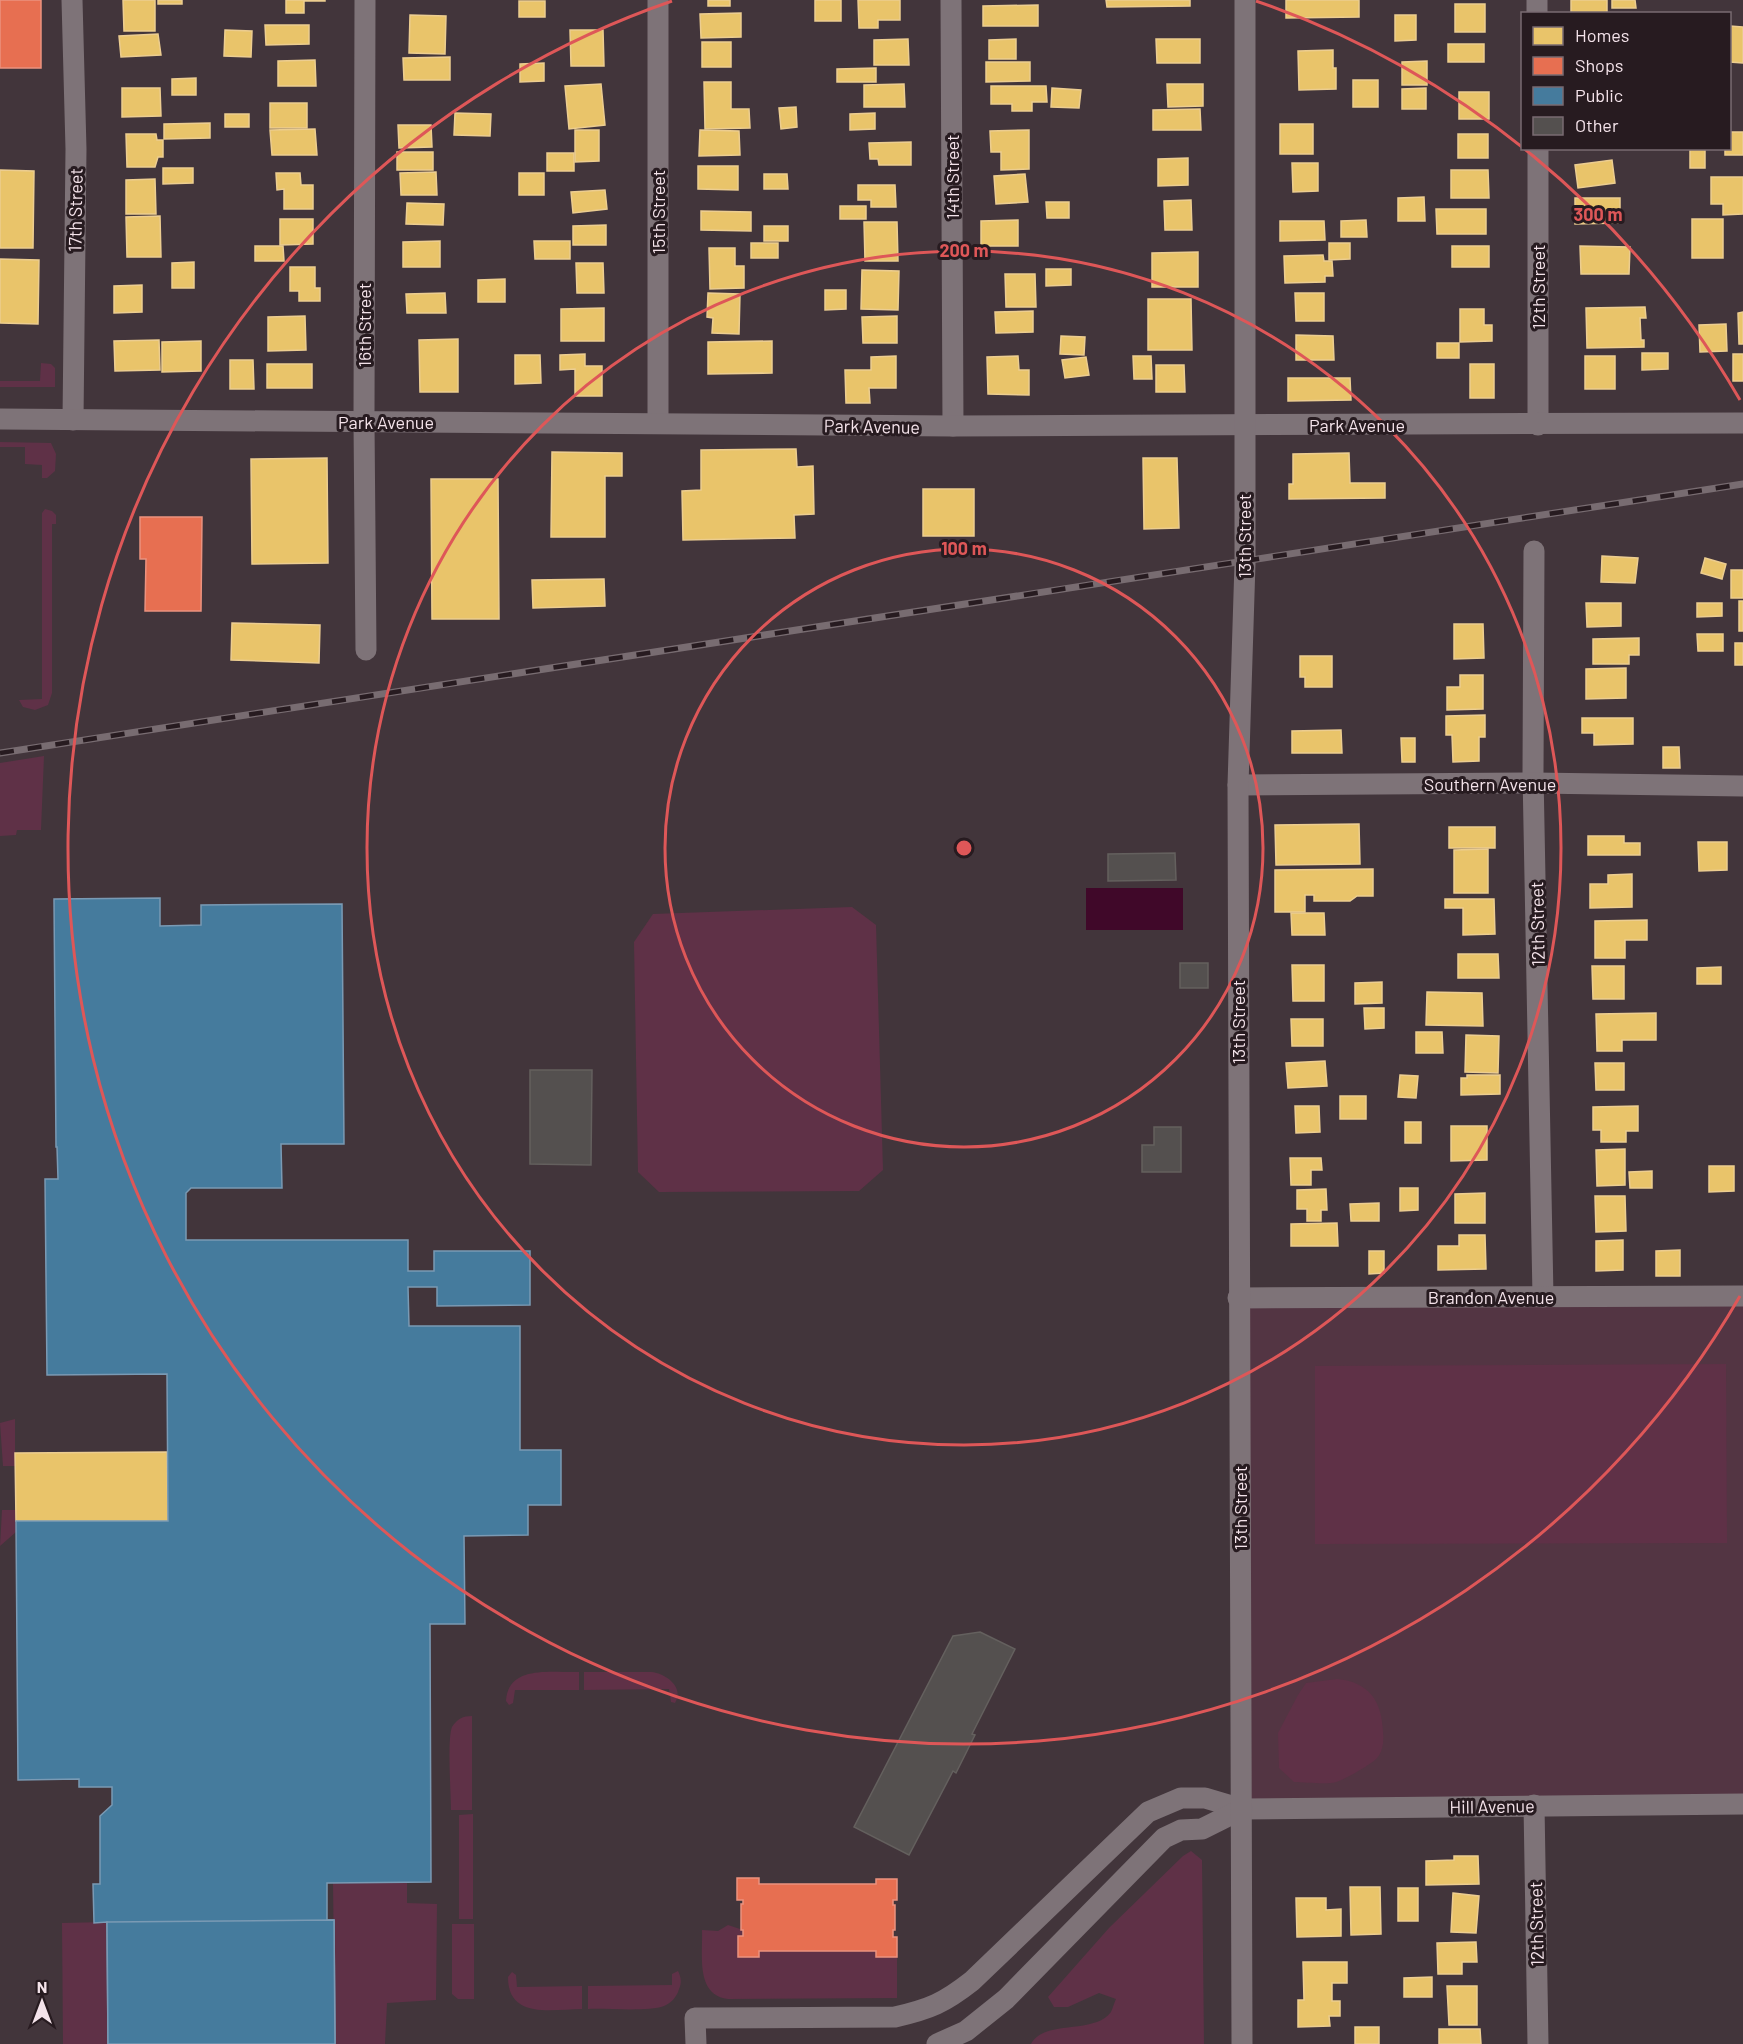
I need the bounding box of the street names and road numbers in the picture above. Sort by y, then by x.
street label: 14th Street [941,134,963,220]
street label: 17th Street [63,168,87,252]
street label: 15th Street [647,170,669,254]
street label: 12th Street [1527,245,1549,329]
street label: 16th Street [353,283,375,367]
street label: Park Avenue [338,411,434,433]
street label: Park Avenue [824,414,920,438]
street label: Park Avenue [1309,414,1405,436]
street label: 13th Street [1233,494,1255,578]
street label: Southern Avenue [1424,773,1556,795]
street label: 12th Street [1525,881,1549,967]
street label: 13th Street [1227,980,1249,1064]
street label: Brandon Avenue [1428,1286,1554,1308]
street label: 13th Street [1229,1466,1251,1550]
street label: Hill Avenue [1449,1794,1535,1818]
street label: 12th Street [1524,1881,1548,1967]

